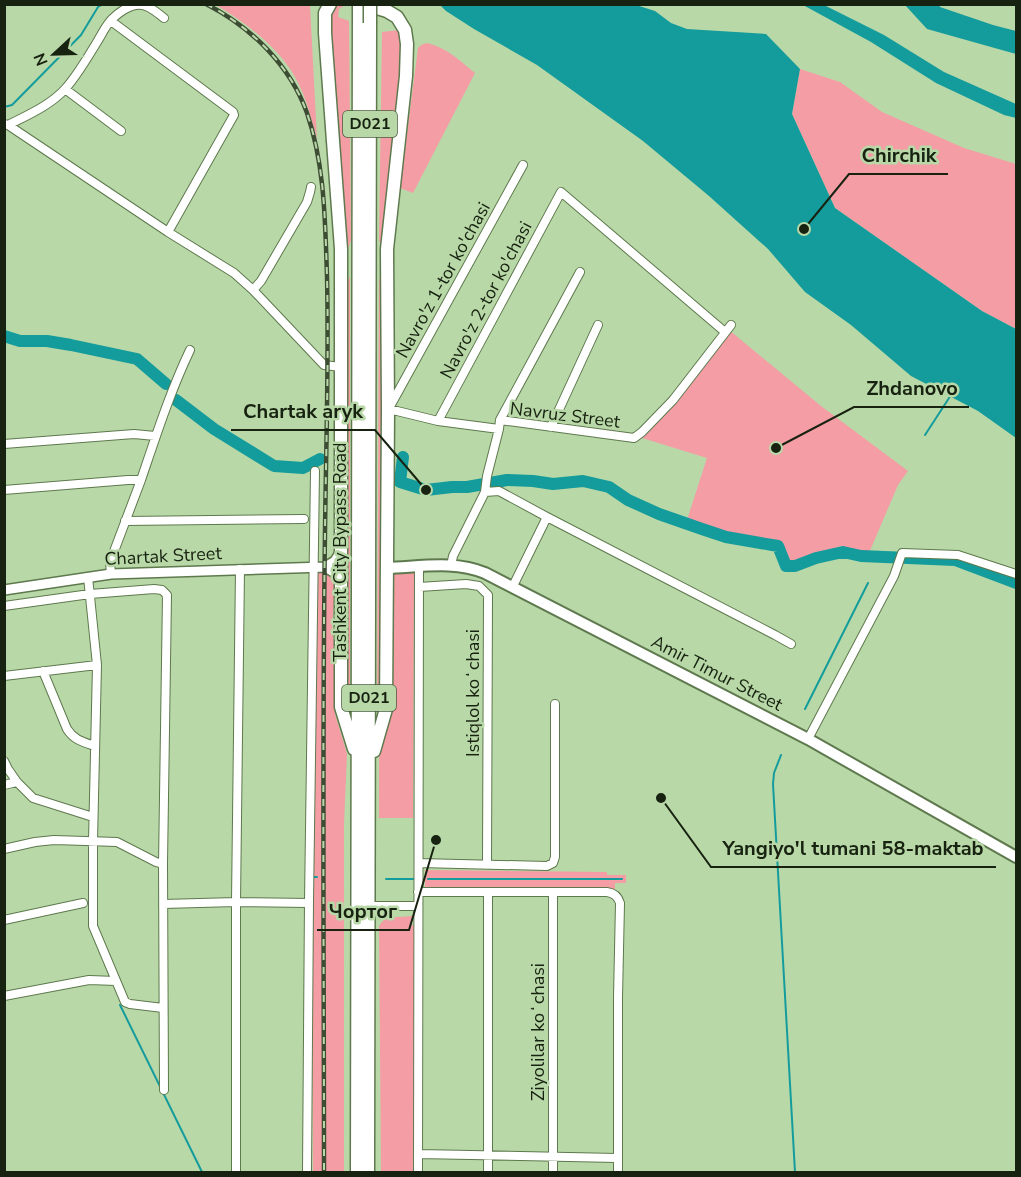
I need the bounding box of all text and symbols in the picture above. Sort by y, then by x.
north arrow [24,24,84,84]
text: N [29,50,53,69]
road number: D021 [343,111,397,137]
callout: Chirchik [849,136,948,174]
text: Chirchik [861,142,938,169]
street label: Navro'z 1-tor ko'chasi [390,198,496,362]
street label: Navro'z 2-tor ko'chasi [434,217,538,383]
callout: Zhdanovo [854,369,969,407]
text: Zhdanovo [866,375,958,402]
callout: Chartak aryk [231,392,375,430]
street label: Navruz Street [509,396,622,434]
text: Chartak aryk [243,398,364,425]
street label: Tashkent City Bypass Road [328,442,352,662]
street label: Chartak Street [104,541,223,571]
street label: Istiqlol koʻchasi [461,629,485,757]
street label: Amir Timur Street [647,630,787,717]
road number: D021 [342,685,396,711]
callout: Yangiyo'l tumani 58-maktab [711,829,996,867]
text: Yangiyo'l tumani 58-maktab [721,835,984,862]
callout: Чортог [317,892,409,930]
text: Чортог [329,898,397,925]
street label: Ziyolilar koʻchasi [526,963,550,1101]

